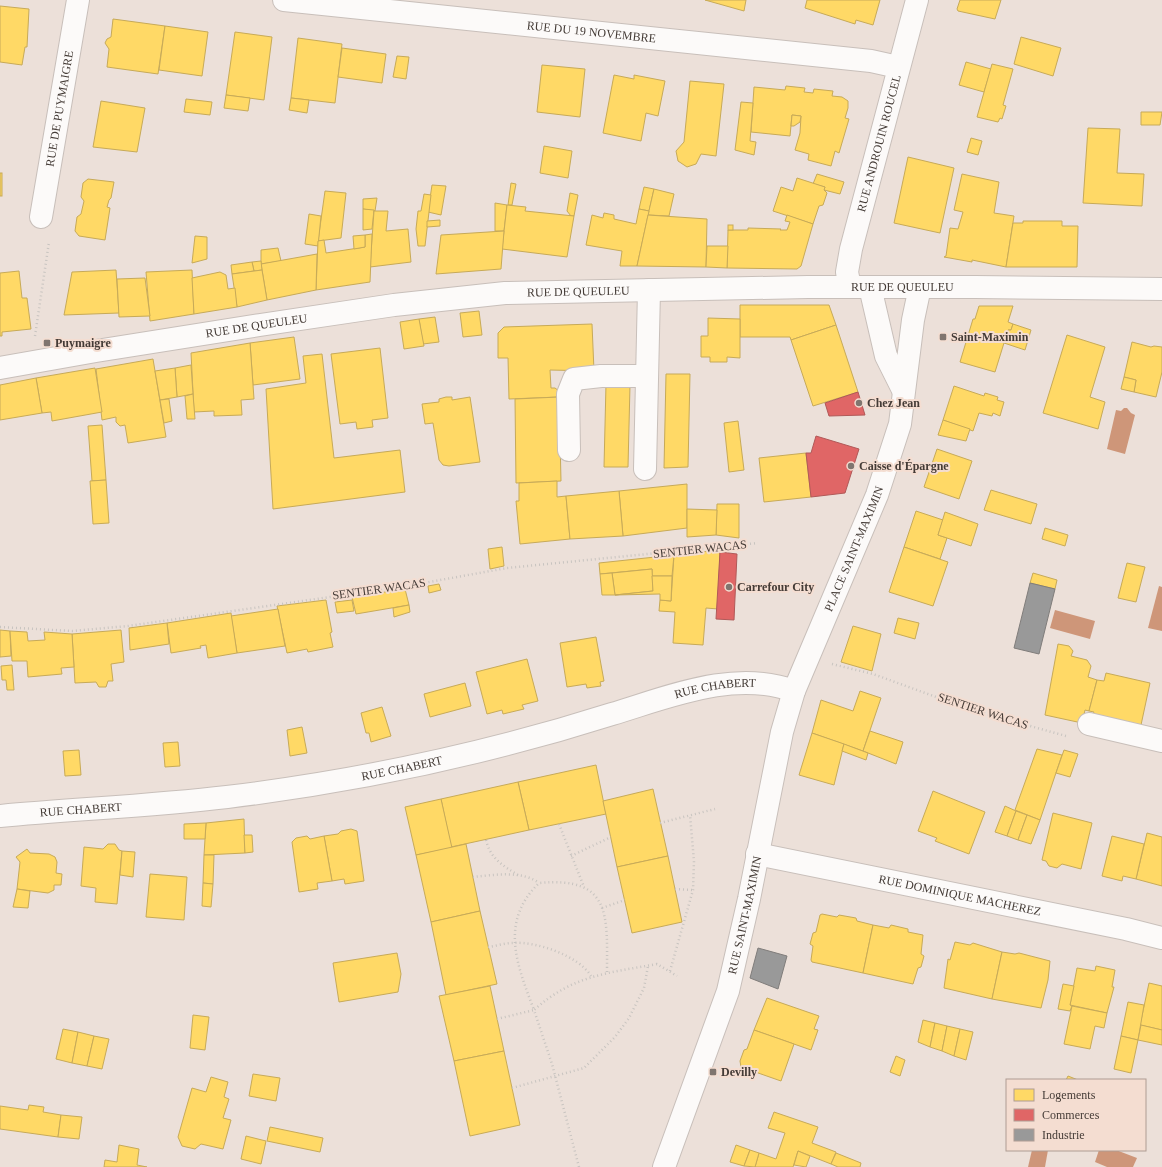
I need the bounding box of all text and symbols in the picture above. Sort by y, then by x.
street label: RUE DU 19 NOVEMBRE [526,18,657,46]
street label: RUE DE PUYMAIGRE [43,49,76,168]
street label: RUE ANDROUIN ROUCEL [854,73,904,213]
street label: RUE DE QUEULEU [851,280,954,294]
street label: RUE DE QUEULEU [527,284,630,300]
street label: RUE DE QUEULEU [205,311,309,341]
place label: Saint-Maximin [951,330,1029,344]
marker: Saint-Maximin [938,332,948,342]
place label: Puymaigre [55,336,111,350]
marker: Puymaigre [42,338,52,348]
place label: Chez Jean [867,396,920,410]
marker: Chez Jean [854,398,864,408]
place label: Caisse d'Épargne [859,459,949,473]
marker: Caisse d'Épargne [846,461,856,471]
street label: PLACE SAINT-MAXIMIN [822,484,887,614]
street label: SENTIER WACAS [652,537,748,561]
street label: SENTIER WACAS [331,576,427,602]
place label: Carrefour City [737,580,814,594]
marker: Carrefour City [724,582,734,592]
street label: RUE CHABERT [673,676,757,701]
street label: SENTIER WACAS [936,690,1030,732]
street label: RUE CHABERT [360,753,444,783]
street label: RUE CHABERT [39,800,123,820]
street label: RUE SAINT-MAXIMIN [725,854,764,976]
street label: RUE DOMINIQUE MACHEREZ [877,872,1042,919]
place label: Devilly [721,1065,757,1079]
marker: Devilly [708,1067,718,1077]
legend [1006,1079,1146,1151]
text: Logements [1042,1088,1096,1102]
text: Commerces [1042,1108,1100,1122]
text: Industrie [1042,1128,1085,1142]

